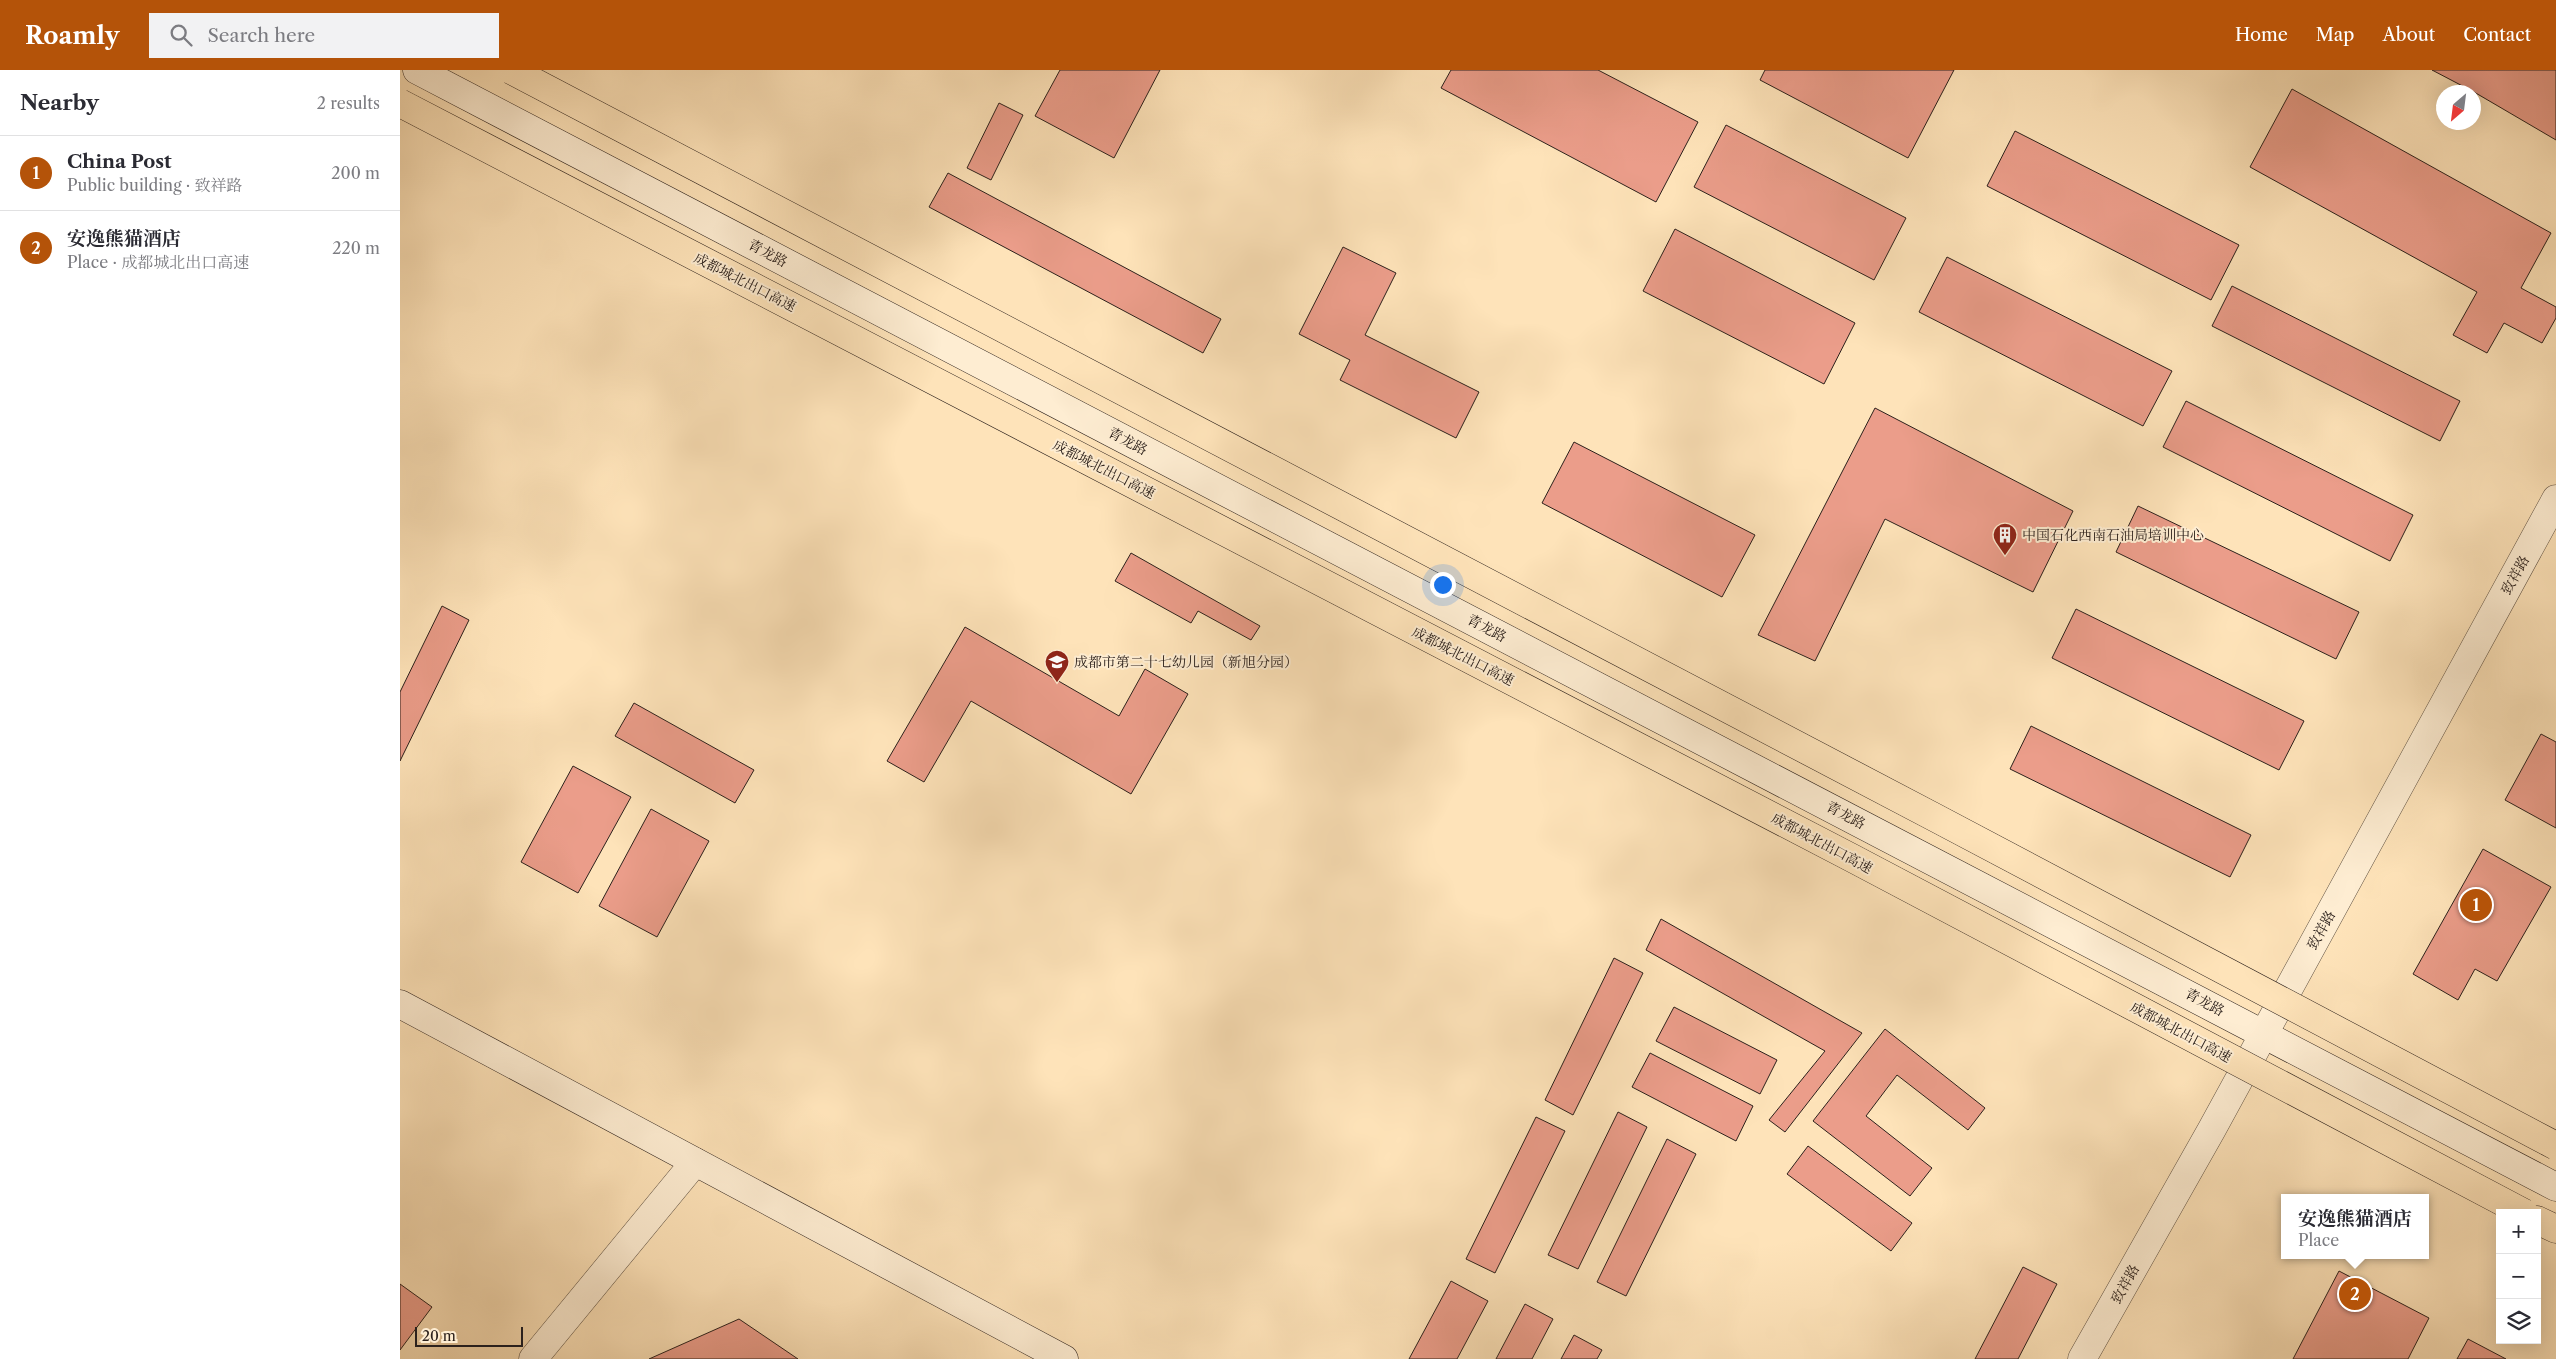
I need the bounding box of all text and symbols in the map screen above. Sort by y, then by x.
search box [149,13,499,58]
text: Roamly [25,21,119,50]
icon: search [167,21,195,49]
text: Search here [207,24,315,47]
text: Home [2235,24,2288,46]
text: Map [2316,24,2354,46]
text: About [2382,24,2435,46]
text: Contact [2463,24,2531,46]
north arrow [2436,85,2481,130]
text: Nearby [20,90,99,115]
text: 2 results [317,93,380,113]
text: China Post [67,150,172,173]
text: 1 [32,163,40,183]
text: 200 m [331,163,380,183]
text: Public building · 致祥路 [67,175,243,195]
text: 安逸熊猫酒店 [67,227,181,250]
street label: 青龙路 [745,235,791,271]
text: 2 [31,238,41,258]
text: 220 m [332,238,380,258]
street label: 成都城北出口高速 [691,249,799,315]
text: Place · 成都城北出口高速 [67,252,249,272]
street label: 青龙路 [1105,423,1151,459]
street label: 成都城北出口高速 [1050,436,1158,502]
building icon: 中国石化西南石油局培训中心 [1992,522,2018,556]
place label: 中国石化西南石油局培训中心 [2022,526,2204,544]
street label: 致祥路 [2497,552,2533,598]
your location [1430,572,1456,598]
street label: 青龙路 [1464,610,1510,646]
street label: 成都城北出口高速 [1409,623,1517,689]
school or university icon: 成都市第二十七幼儿园（新旭分园） [1044,649,1070,683]
place label: 成都市第二十七幼儿园（新旭分园） [1074,653,1298,671]
street label: 青龙路 [1823,797,1869,833]
street label: 成都城北出口高速 [1768,809,1876,877]
pin: 1 [2460,886,2492,924]
street label: 致祥路 [2303,907,2339,953]
street label: 青龙路 [2182,984,2228,1020]
street label: 成都城北出口高速 [2127,998,2235,1066]
popup [2281,1194,2429,1259]
text: 安逸熊猫酒店 [2298,1207,2412,1230]
map controls [2496,1209,2541,1344]
button: + [2496,1209,2541,1254]
text: Place [2298,1230,2339,1250]
button: − [2496,1254,2541,1299]
street label: 致祥路 [2107,1261,2143,1307]
pin: 2 [2339,1275,2371,1313]
button: layers [2496,1299,2541,1344]
scale bar [415,1324,522,1347]
text: 20 m [422,1327,456,1345]

